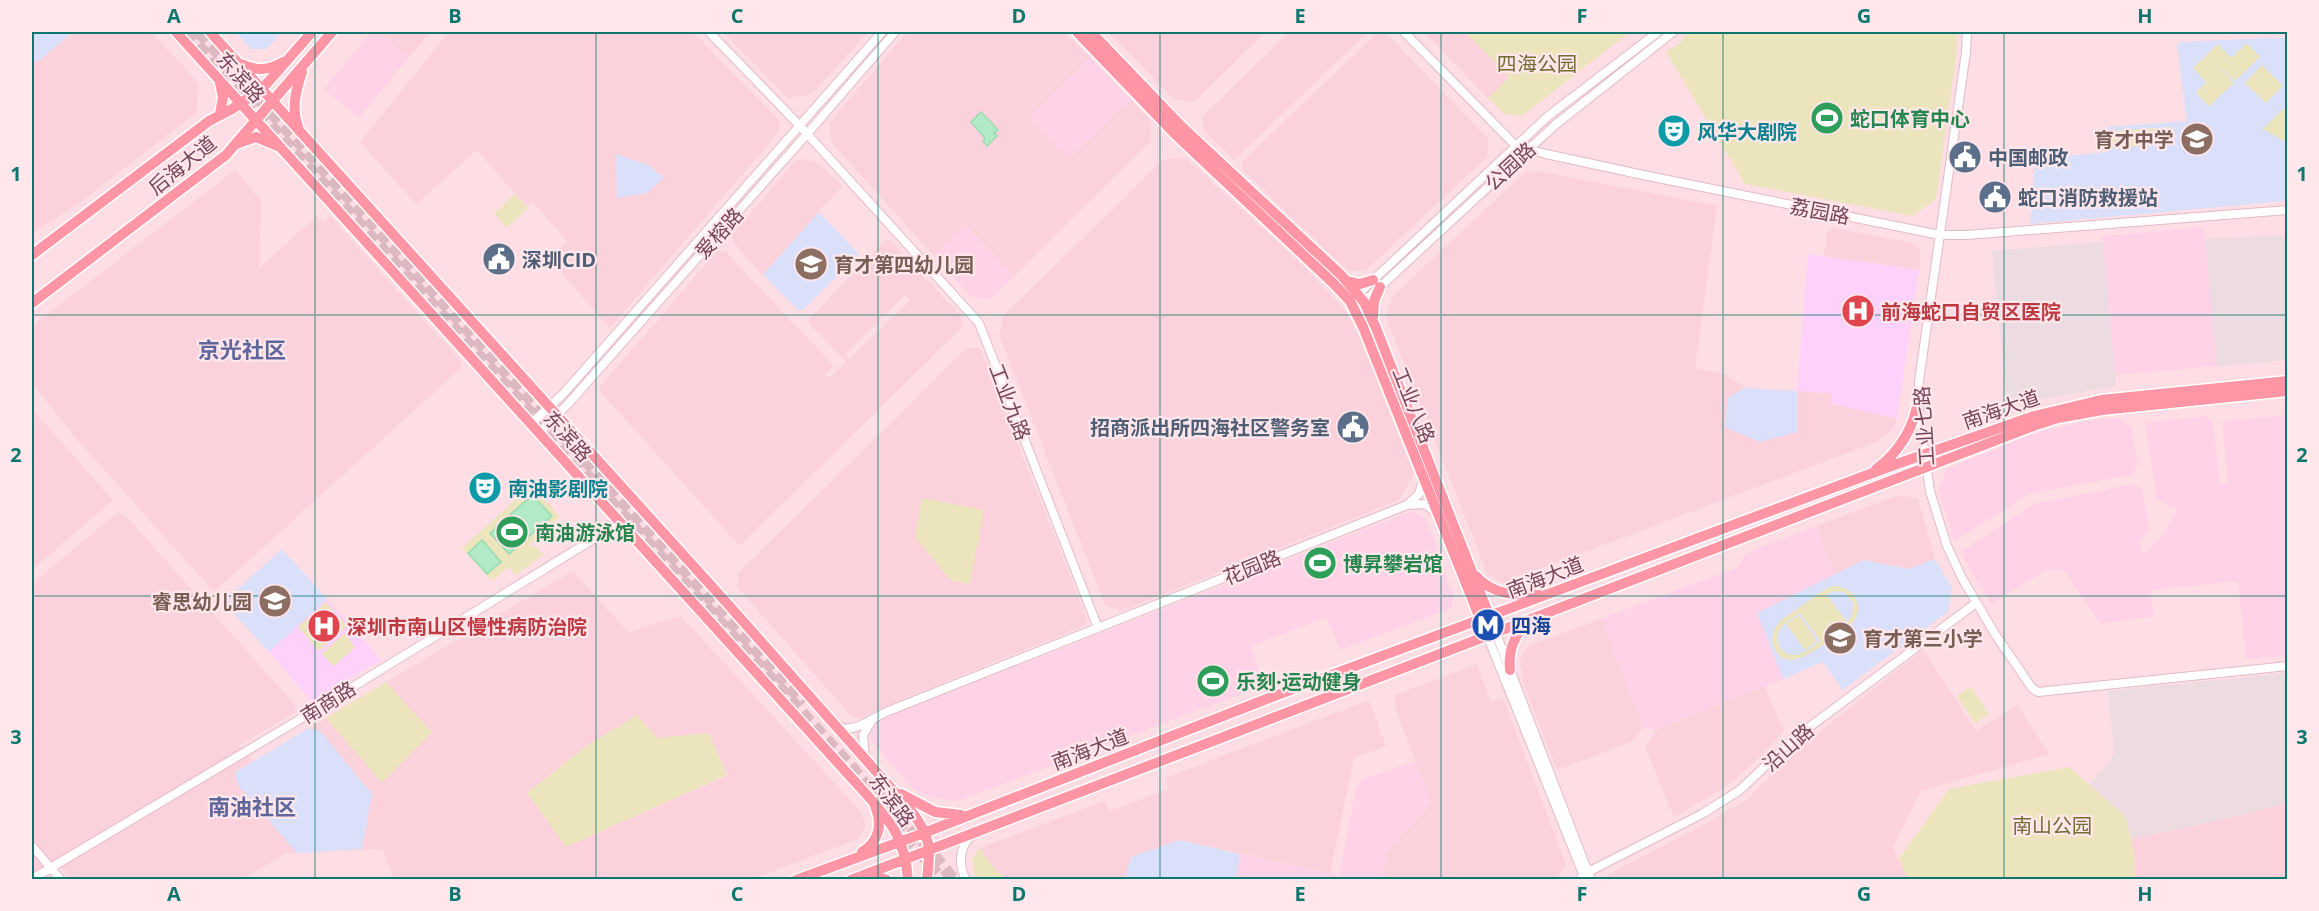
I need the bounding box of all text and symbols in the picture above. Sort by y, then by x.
text: A [167,2,181,29]
text: B [448,2,462,29]
text: C [731,2,744,29]
text: D [1012,2,1026,29]
text: E [1294,2,1306,29]
text: F [1577,2,1587,29]
text: G [1857,2,1871,29]
text: H [2137,2,2153,29]
street label: 东滨路 [211,46,271,108]
park label: 四海公园 [1497,50,1577,77]
sports icon: 蛇口体育中心 [1809,100,1845,136]
place label: 蛇口体育中心 [1850,105,1970,132]
theatre icon: 风华大剧院 [1656,113,1692,149]
place label: 风华大剧院 [1697,118,1797,145]
school or university icon: 育才中学 [2179,121,2215,157]
place label: 育才中学 [2094,126,2174,153]
street label: 后海大道 [142,129,222,201]
street label: 公园路 [1479,136,1541,196]
public building icon: 中国邮政 [1947,139,1983,175]
place label: 中国邮政 [1988,144,2068,171]
text: 1 [10,160,22,187]
text: 1 [2296,160,2308,187]
public building icon: 蛇口消防救援站 [1977,179,2013,215]
place label: 蛇口消防救援站 [2018,184,2158,211]
street label: 荔园路 [1788,192,1852,230]
street label: 爱榕路 [689,202,749,264]
public building icon: 深圳CID [481,241,517,277]
place label: 深圳CID [522,246,596,273]
school or university icon: 育才第四幼儿园 [793,246,829,282]
place label: 育才第四幼儿园 [834,251,974,278]
hospital icon: 前海蛇口自贸区医院 [1840,293,1876,329]
place label: 前海蛇口自贸区医院 [1881,298,2061,325]
district label: 京光社区 [198,334,286,364]
street label: 工业九路 [983,360,1037,444]
street label: 工业八路 [1386,363,1442,447]
street label: 南海大道 [1959,383,2043,435]
street label: 工业七路 [1908,385,1940,467]
street label: 东滨路 [538,405,598,467]
public building icon: 招商派出所四海社区警务室 [1335,409,1371,445]
place label: 招商派出所四海社区警务室 [1090,414,1330,441]
text: 2 [10,441,22,468]
text: 2 [2296,441,2308,468]
theatre icon: 南油影剧院 [467,470,503,506]
place label: 南油影剧院 [508,475,608,502]
sports icon: 南油游泳馆 [494,514,530,550]
place label: 南油游泳馆 [535,519,635,546]
street label: 花园路 [1219,543,1285,591]
sports icon: 博昇攀岩馆 [1302,545,1338,581]
place label: 博昇攀岩馆 [1343,550,1443,577]
street label: 南海大道 [1503,550,1587,604]
school or university icon: 睿思幼儿园 [257,583,293,619]
place label: 睿思幼儿园 [152,588,252,615]
metro station icon: 四海 [1470,607,1506,643]
hospital icon: 深圳市南山区慢性病防治院 [306,608,342,644]
place label: 四海 [1511,612,1551,639]
place label: 深圳市南山区慢性病防治院 [347,613,587,640]
school or university icon: 育才第三小学 [1822,620,1858,656]
place label: 育才第三小学 [1863,625,1983,652]
sports icon: 乐刻·运动健身 [1195,663,1231,699]
place label: 乐刻·运动健身 [1236,668,1362,695]
street label: 南商路 [295,675,361,729]
street label: 沿山路 [1757,717,1819,777]
street label: 南海大道 [1048,722,1132,776]
text: 3 [10,723,22,750]
text: 3 [2296,723,2308,750]
street label: 东滨路 [863,768,921,832]
district label: 南油社区 [208,791,296,821]
park label: 南山公园 [2012,812,2092,839]
text: A [167,880,181,907]
text: B [448,880,462,907]
text: C [731,880,744,907]
text: D [1012,880,1026,907]
text: E [1294,880,1306,907]
text: F [1577,880,1587,907]
text: G [1857,880,1871,907]
text: H [2137,880,2153,907]

